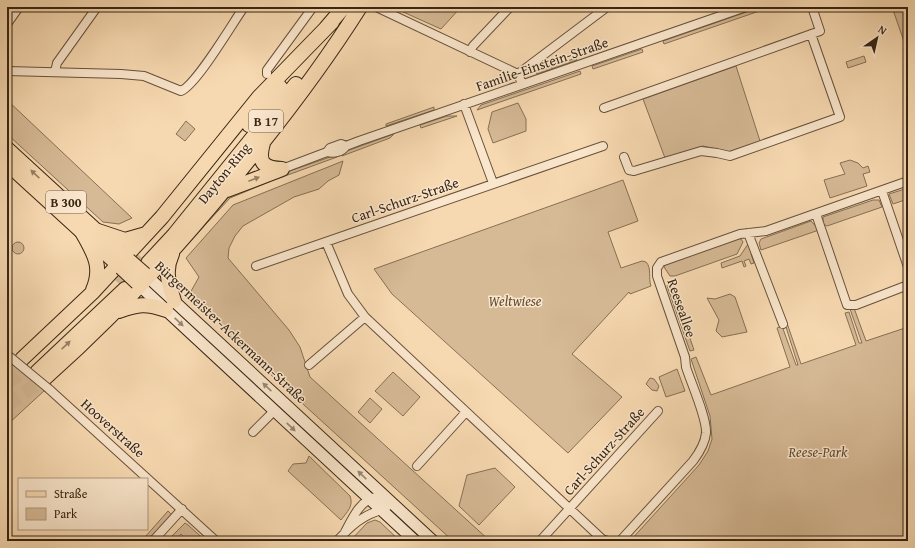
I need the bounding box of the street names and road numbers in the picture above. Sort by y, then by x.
street label: Familie-Einstein-Straße [473,32,611,96]
road number: B 17 [249,110,283,132]
street label: Dayton-Ring [193,138,255,208]
street label: Carl-Schurz-Straße [349,172,462,228]
road number: B 300 [46,191,86,213]
street label: Bürgermeister-Ackermann-Straße [151,256,312,408]
street label: Reeseallee [663,276,702,340]
street label: Hooverstraße [77,394,150,462]
street label: Carl-Schurz-Straße [559,402,649,499]

